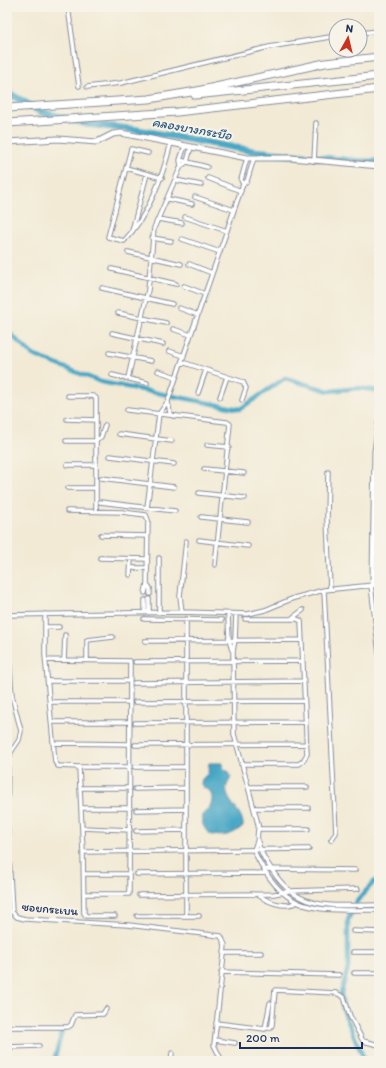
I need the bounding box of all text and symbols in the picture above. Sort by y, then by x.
north arrow [328,18,368,58]
text: N [345,22,354,36]
water label: คลองบางกระบือ [151,114,234,143]
street label: ซอยกระเบน [21,900,79,918]
scale bar [240,1024,362,1050]
text: 200 m [246,1031,280,1045]

